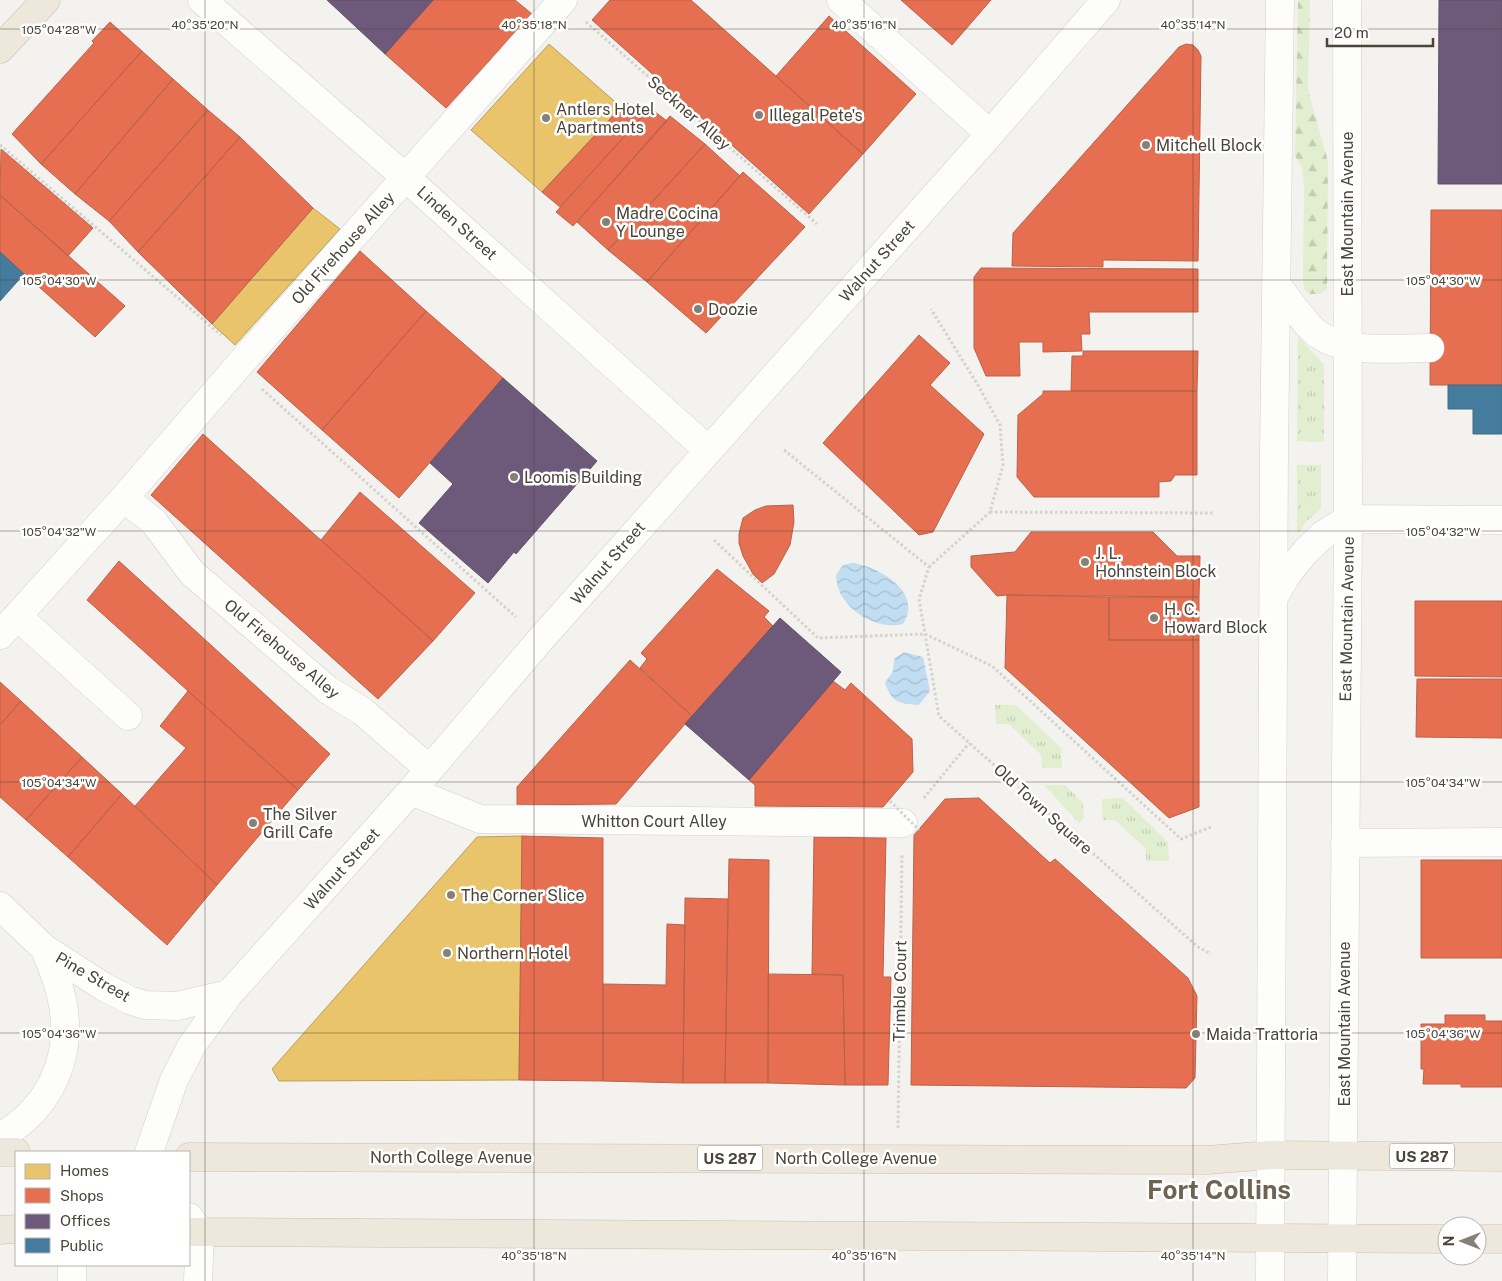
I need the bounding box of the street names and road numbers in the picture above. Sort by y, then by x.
street label: Seckner Alley [644,72,735,154]
street label: East Mountain Avenue [1338,131,1357,297]
street label: Linden Street [413,182,501,264]
street label: Old Firehouse Alley [288,188,399,308]
street label: Walnut Street [835,216,919,306]
street label: Walnut Street [567,518,649,608]
street label: East Mountain Avenue [1336,536,1358,702]
street label: Old Firehouse Alley [220,595,344,703]
street label: Old Town Square [990,760,1096,858]
street label: Whitton Court Alley [581,812,727,831]
street label: Walnut Street [300,824,384,914]
street label: Trimble Court [890,940,910,1042]
street label: East Mountain Avenue [1335,941,1354,1107]
street label: Pine Street [52,948,134,1006]
road number: US 287 [1390,1144,1454,1168]
road number: US 287 [698,1146,762,1170]
street label: North College Avenue [370,1148,532,1167]
street label: North College Avenue [775,1149,937,1168]

